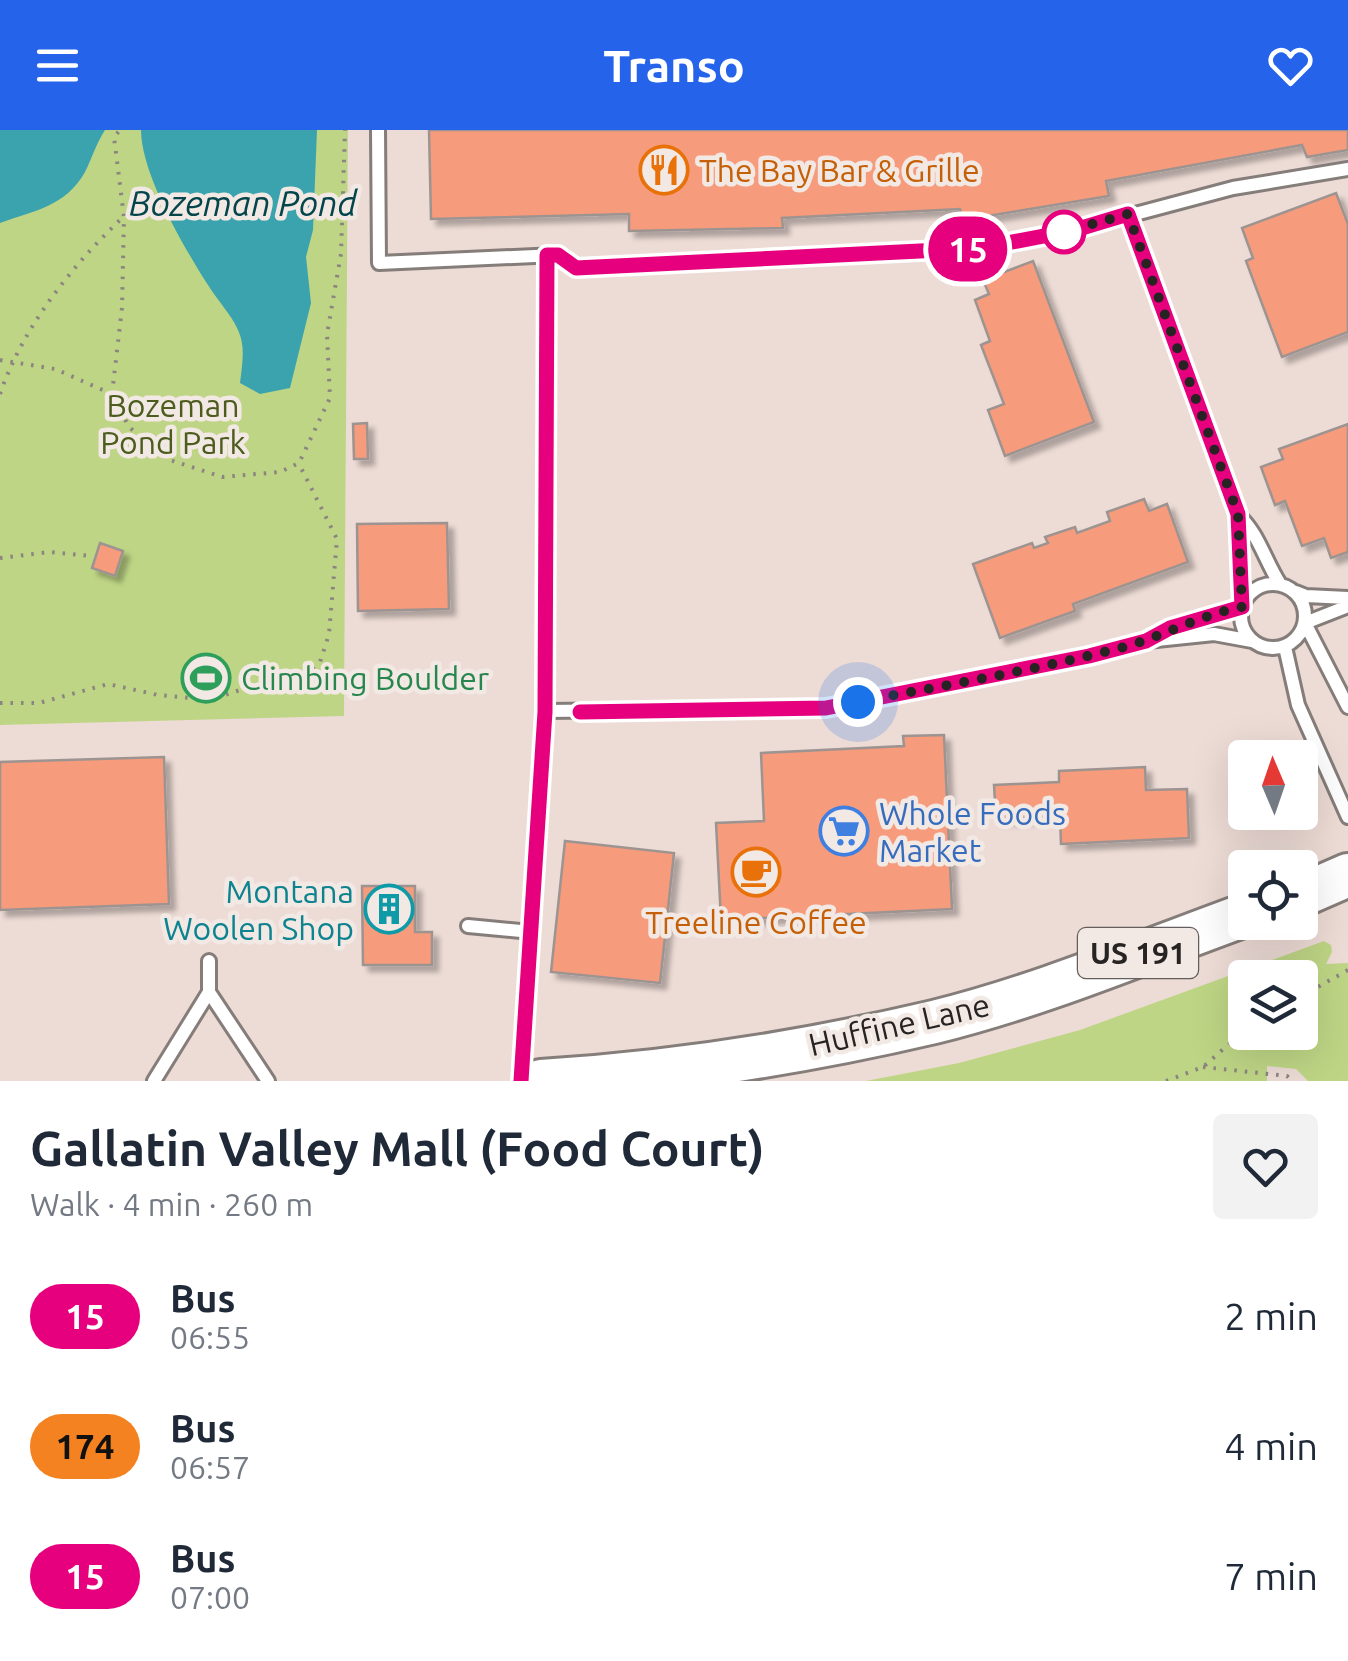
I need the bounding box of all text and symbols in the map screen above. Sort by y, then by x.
icon: menu [30,38,85,93]
icon: heart [1263,38,1318,93]
text: Transo [603,40,745,91]
restaurant icon: The Bay Bar & Grille [638,144,690,196]
place label: The Bay Bar & Grille [699,152,980,188]
water label: Bozeman Pond [129,183,358,223]
unlabelled marker [1043,211,1085,253]
line badge: 15 [923,216,1013,282]
text: 15 [948,229,988,269]
park label: Bozeman Pond Park [100,387,246,460]
sports icon: Climbing Boulder [180,652,232,704]
place label: Climbing Boulder [241,660,489,696]
your location [833,677,883,727]
north arrow [1228,740,1318,830]
map controls [1228,740,1318,1050]
place label: Whole Foods Market [879,795,1066,868]
supermarket icon: Whole Foods Market [818,805,870,857]
cafe icon: Treeline Coffee [730,846,782,898]
button: locate [1228,850,1318,940]
place label: Montana Woolen Shop [163,873,354,946]
building icon: Montana Woolen Shop [363,883,415,935]
place label: Treeline Coffee [645,904,867,940]
road number: US 191 [1078,928,1198,978]
button: layers [1228,960,1318,1050]
street label: Huffine Lane [805,986,993,1062]
button: heart [1213,1114,1318,1219]
text: Gallatin Valley Mall (Food Court) [30,1121,765,1175]
text: Walk · 4 min · 260 m [30,1186,313,1222]
text: Bus [170,1277,235,1319]
text: 2 min [1224,1295,1318,1337]
text: 15 [65,1296,105,1336]
text: 06:55 [170,1319,250,1355]
text: Bus [170,1407,235,1449]
text: 4 min [1224,1425,1318,1467]
text: 174 [55,1426,115,1466]
text: 06:57 [170,1449,250,1485]
text: Bus [170,1537,235,1579]
text: 7 min [1224,1555,1318,1597]
text: 15 [65,1556,105,1596]
text: 07:00 [170,1579,250,1615]

